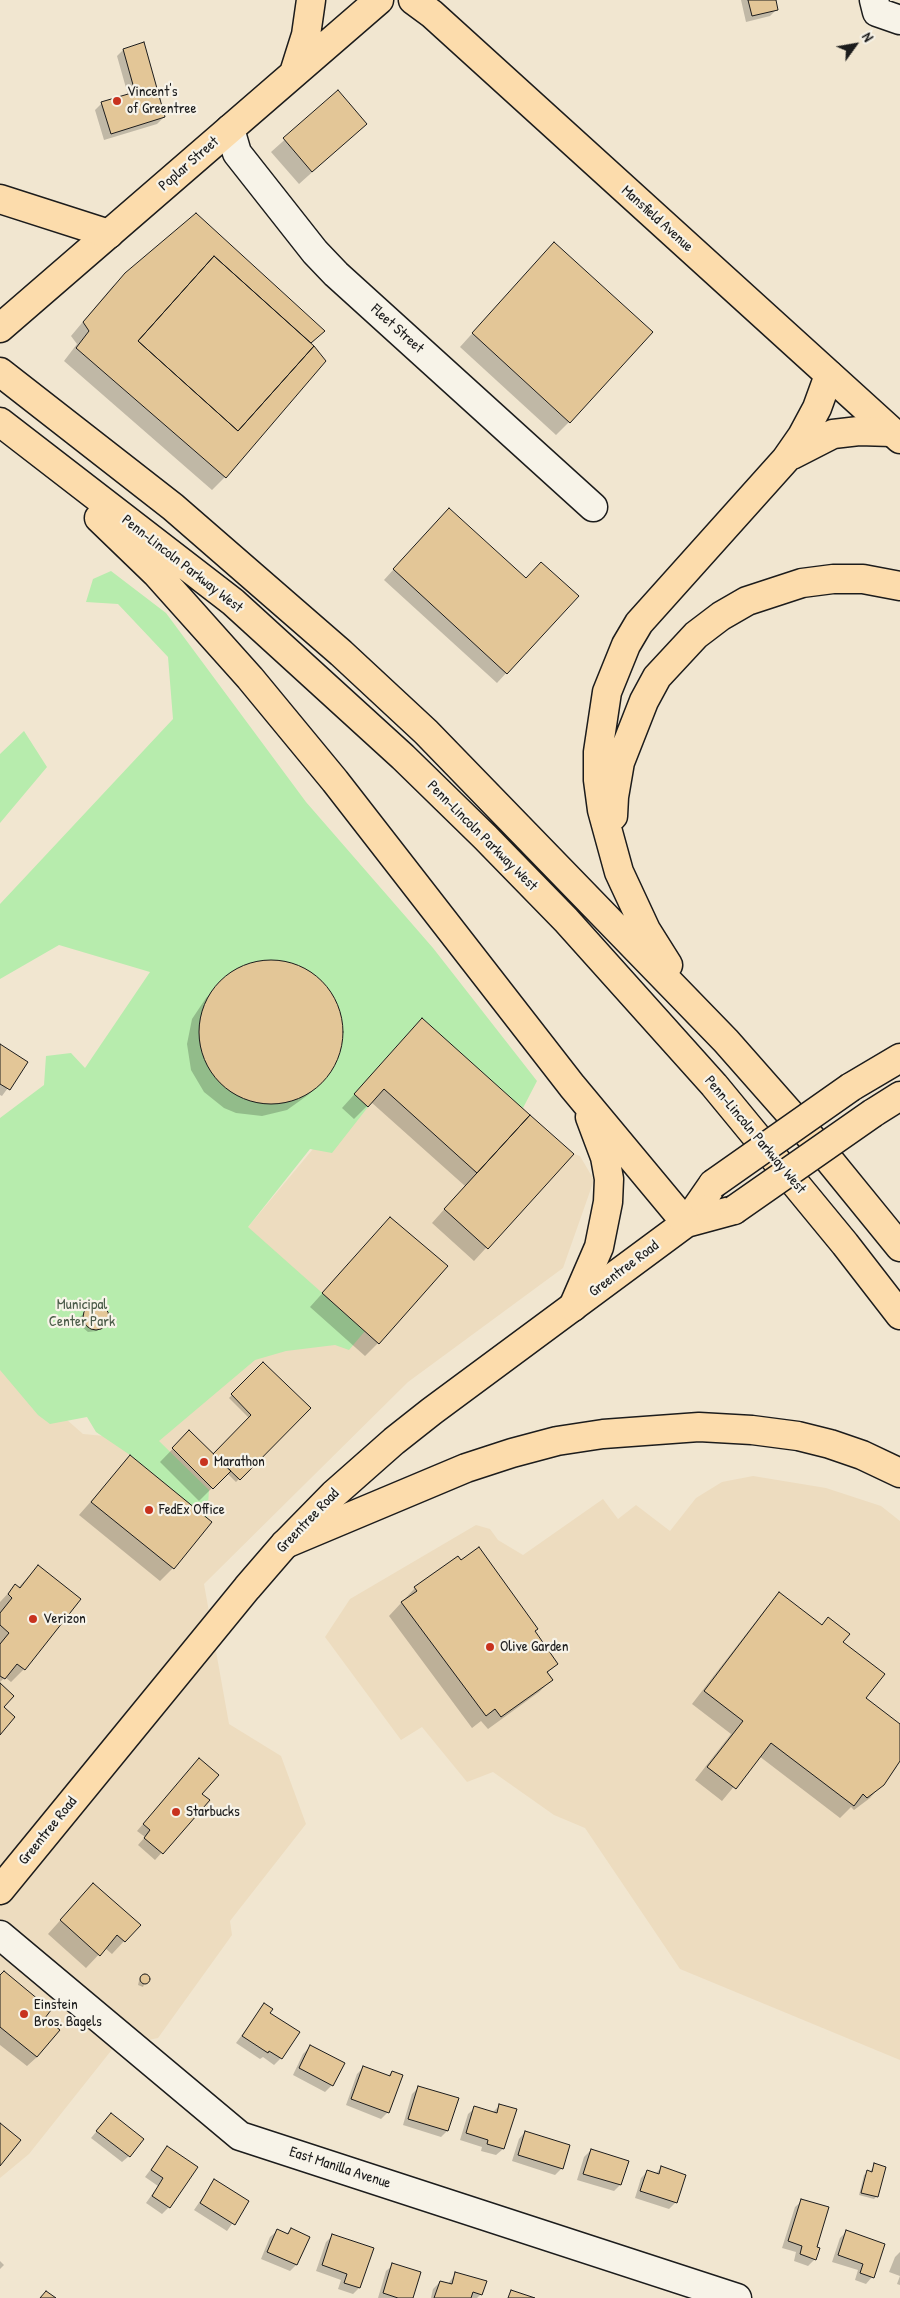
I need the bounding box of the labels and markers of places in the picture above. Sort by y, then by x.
place label: Vincent's of Greentree [127,83,196,118]
marker: Vincent's of Greentree [111,95,123,107]
place label: Marathon [214,1453,265,1471]
marker: Marathon [198,1456,210,1468]
place label: FedEx Office [159,1501,225,1519]
marker: FedEx Office [143,1504,155,1516]
place label: Verizon [43,1610,86,1628]
marker: Verizon [27,1613,39,1625]
place label: Olive Garden [500,1638,569,1656]
marker: Olive Garden [484,1641,496,1653]
place label: Starbucks [186,1803,240,1821]
marker: Starbucks [170,1806,182,1818]
place label: Einstein Bros. Bagels [34,1996,102,2031]
marker: Einstein Bros. Bagels [18,2008,30,2020]

